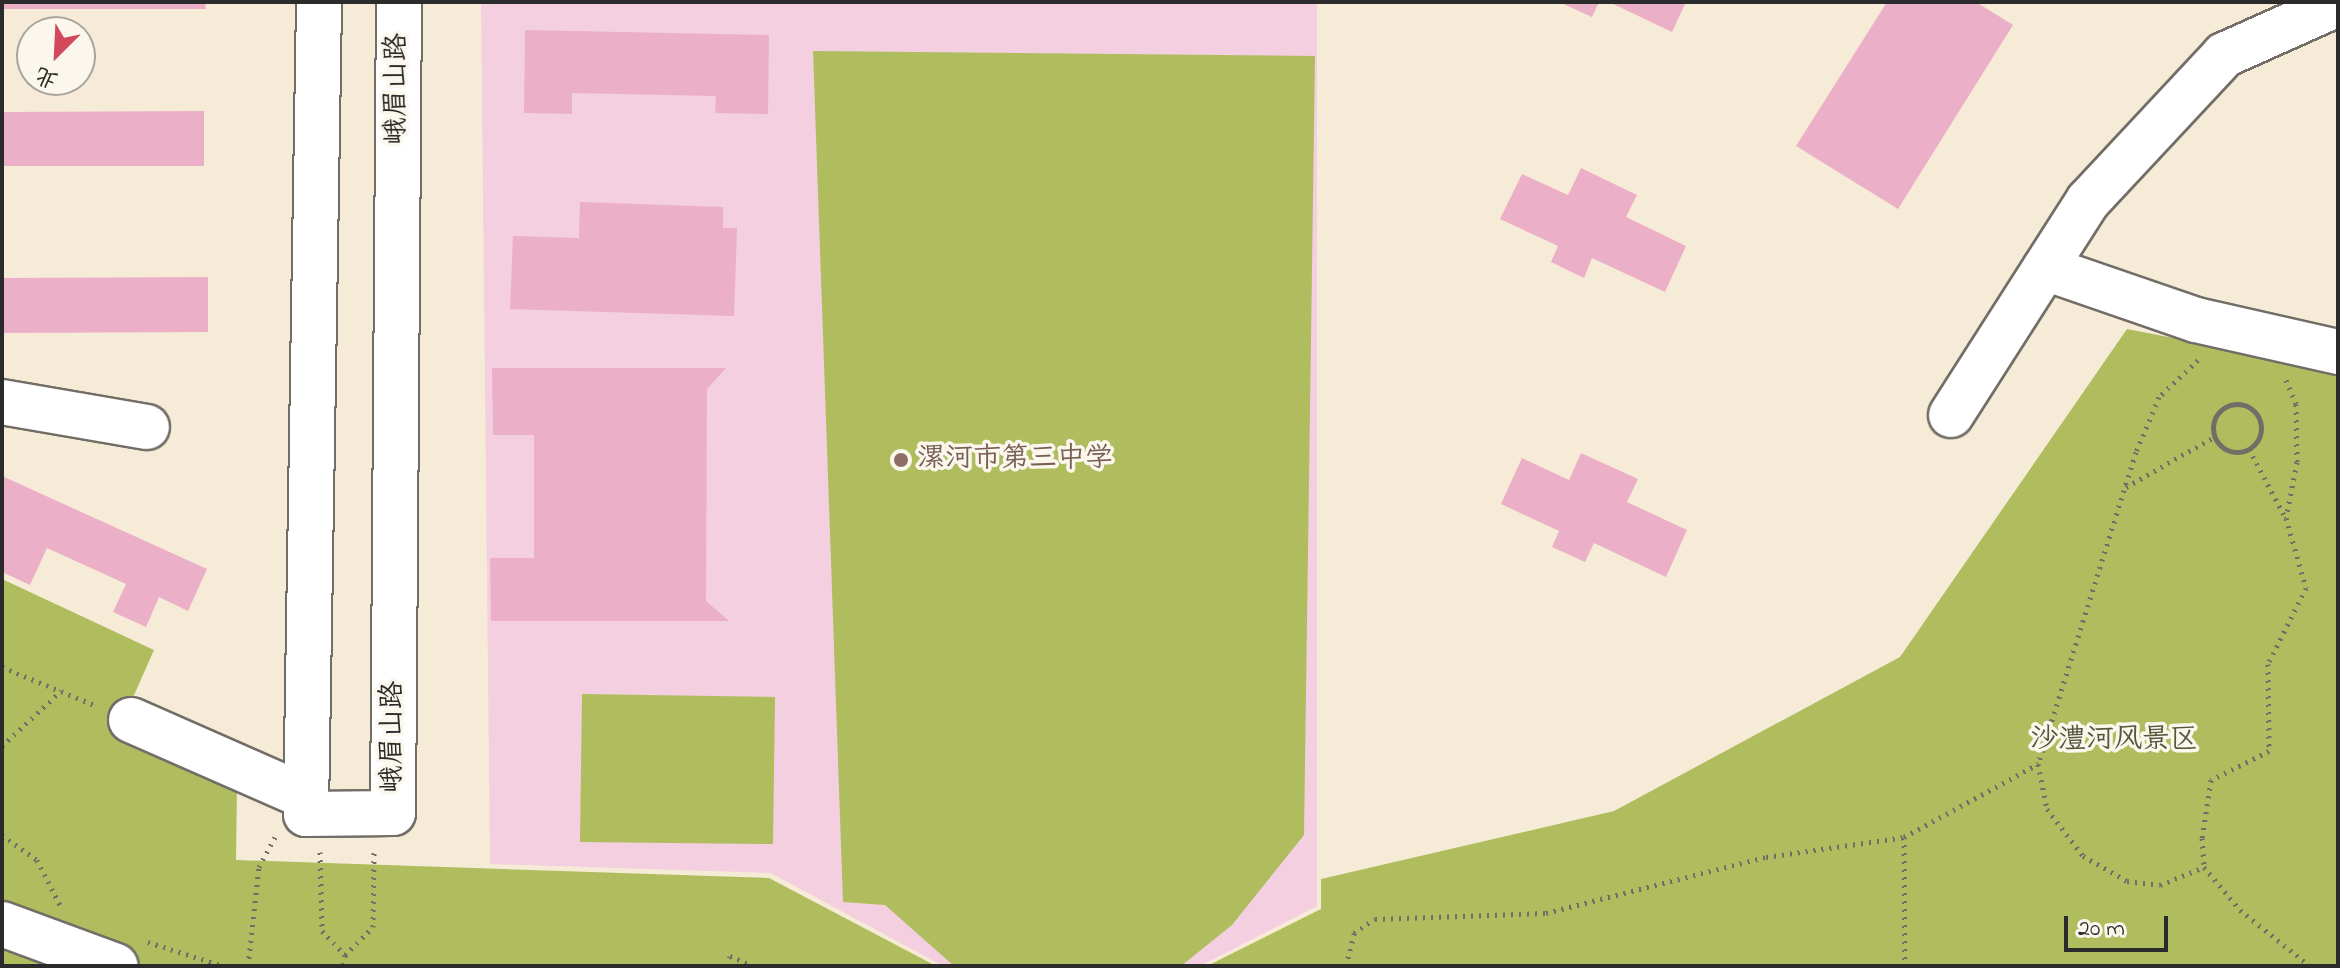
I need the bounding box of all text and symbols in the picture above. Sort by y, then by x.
north arrow [16,16,96,96]
street label: 峨眉山路 [381,33,415,145]
text: 北 [30,57,64,95]
place label: 漯河市第三中学 [917,443,1113,477]
marker: 漯河市第三中学 [892,451,910,469]
street label: 峨眉山路 [377,681,411,793]
park label: 沙澧河风景区 [2030,724,2198,758]
scale bar [2068,900,2172,950]
text: 20 m [2078,912,2125,947]

